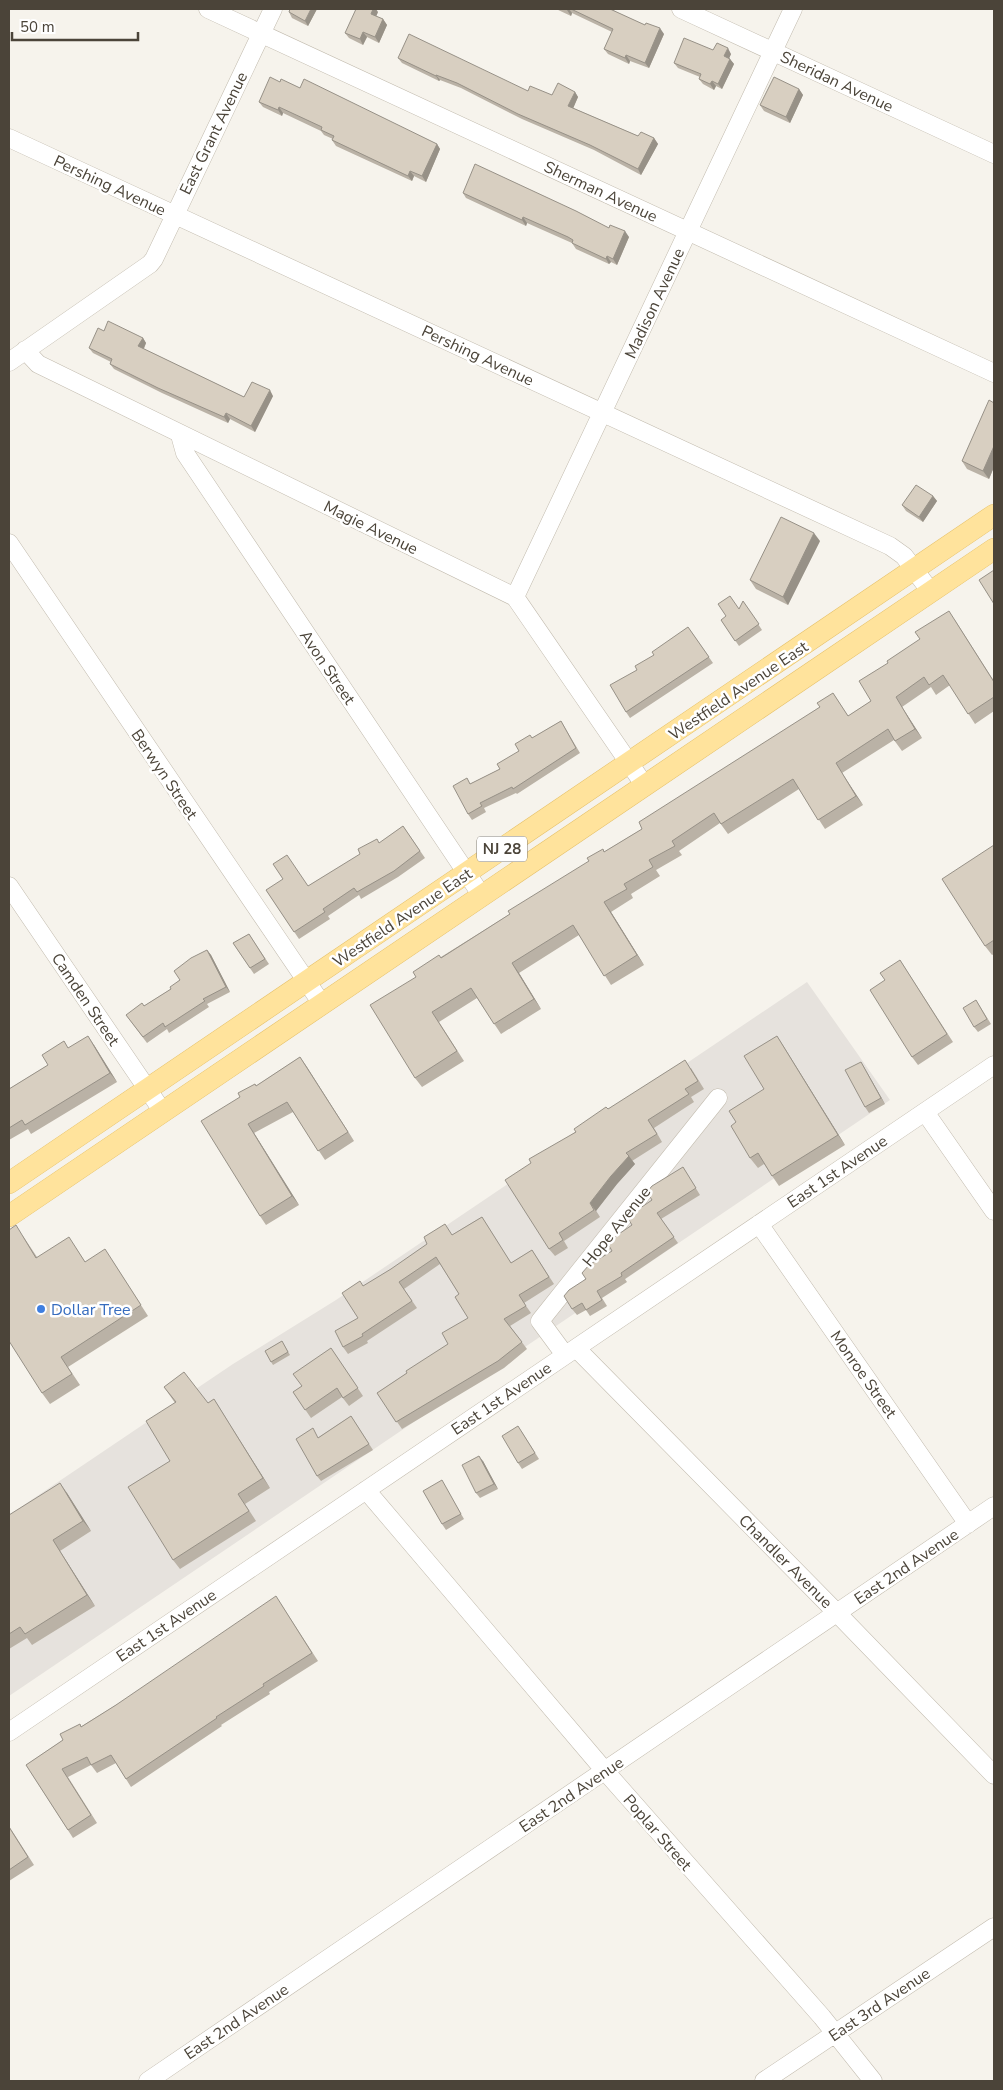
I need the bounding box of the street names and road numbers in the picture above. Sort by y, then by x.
street label: Sheridan Avenue [776,46,897,118]
street label: East Grant Avenue [175,68,253,198]
street label: Pershing Avenue [50,150,169,222]
street label: Sherman Avenue [540,156,661,228]
street label: Madison Avenue [620,245,690,362]
street label: Pershing Avenue [418,320,537,392]
street label: Magie Avenue [320,496,421,560]
street label: Avon Street [294,626,360,709]
street label: Westfield Avenue East [665,636,813,746]
street label: Berwyn Street [126,725,203,824]
road number: NJ 28 [477,836,527,862]
street label: Westfield Avenue East [329,863,477,973]
street label: Camden Street [46,949,125,1051]
street label: East 1st Avenue [783,1130,892,1213]
street label: Hope Avenue [578,1182,656,1271]
street label: Monroe Street [825,1326,902,1423]
street label: East 1st Avenue [447,1357,556,1440]
street label: Chandler Avenue [734,1510,837,1613]
street label: East 2nd Avenue [850,1524,963,1610]
street label: East 1st Avenue [112,1584,221,1667]
street label: East 2nd Avenue [515,1752,628,1838]
street label: Poplar Street [618,1790,697,1876]
street label: East 3rd Avenue [824,1963,935,2047]
street label: East 2nd Avenue [180,1979,293,2065]

